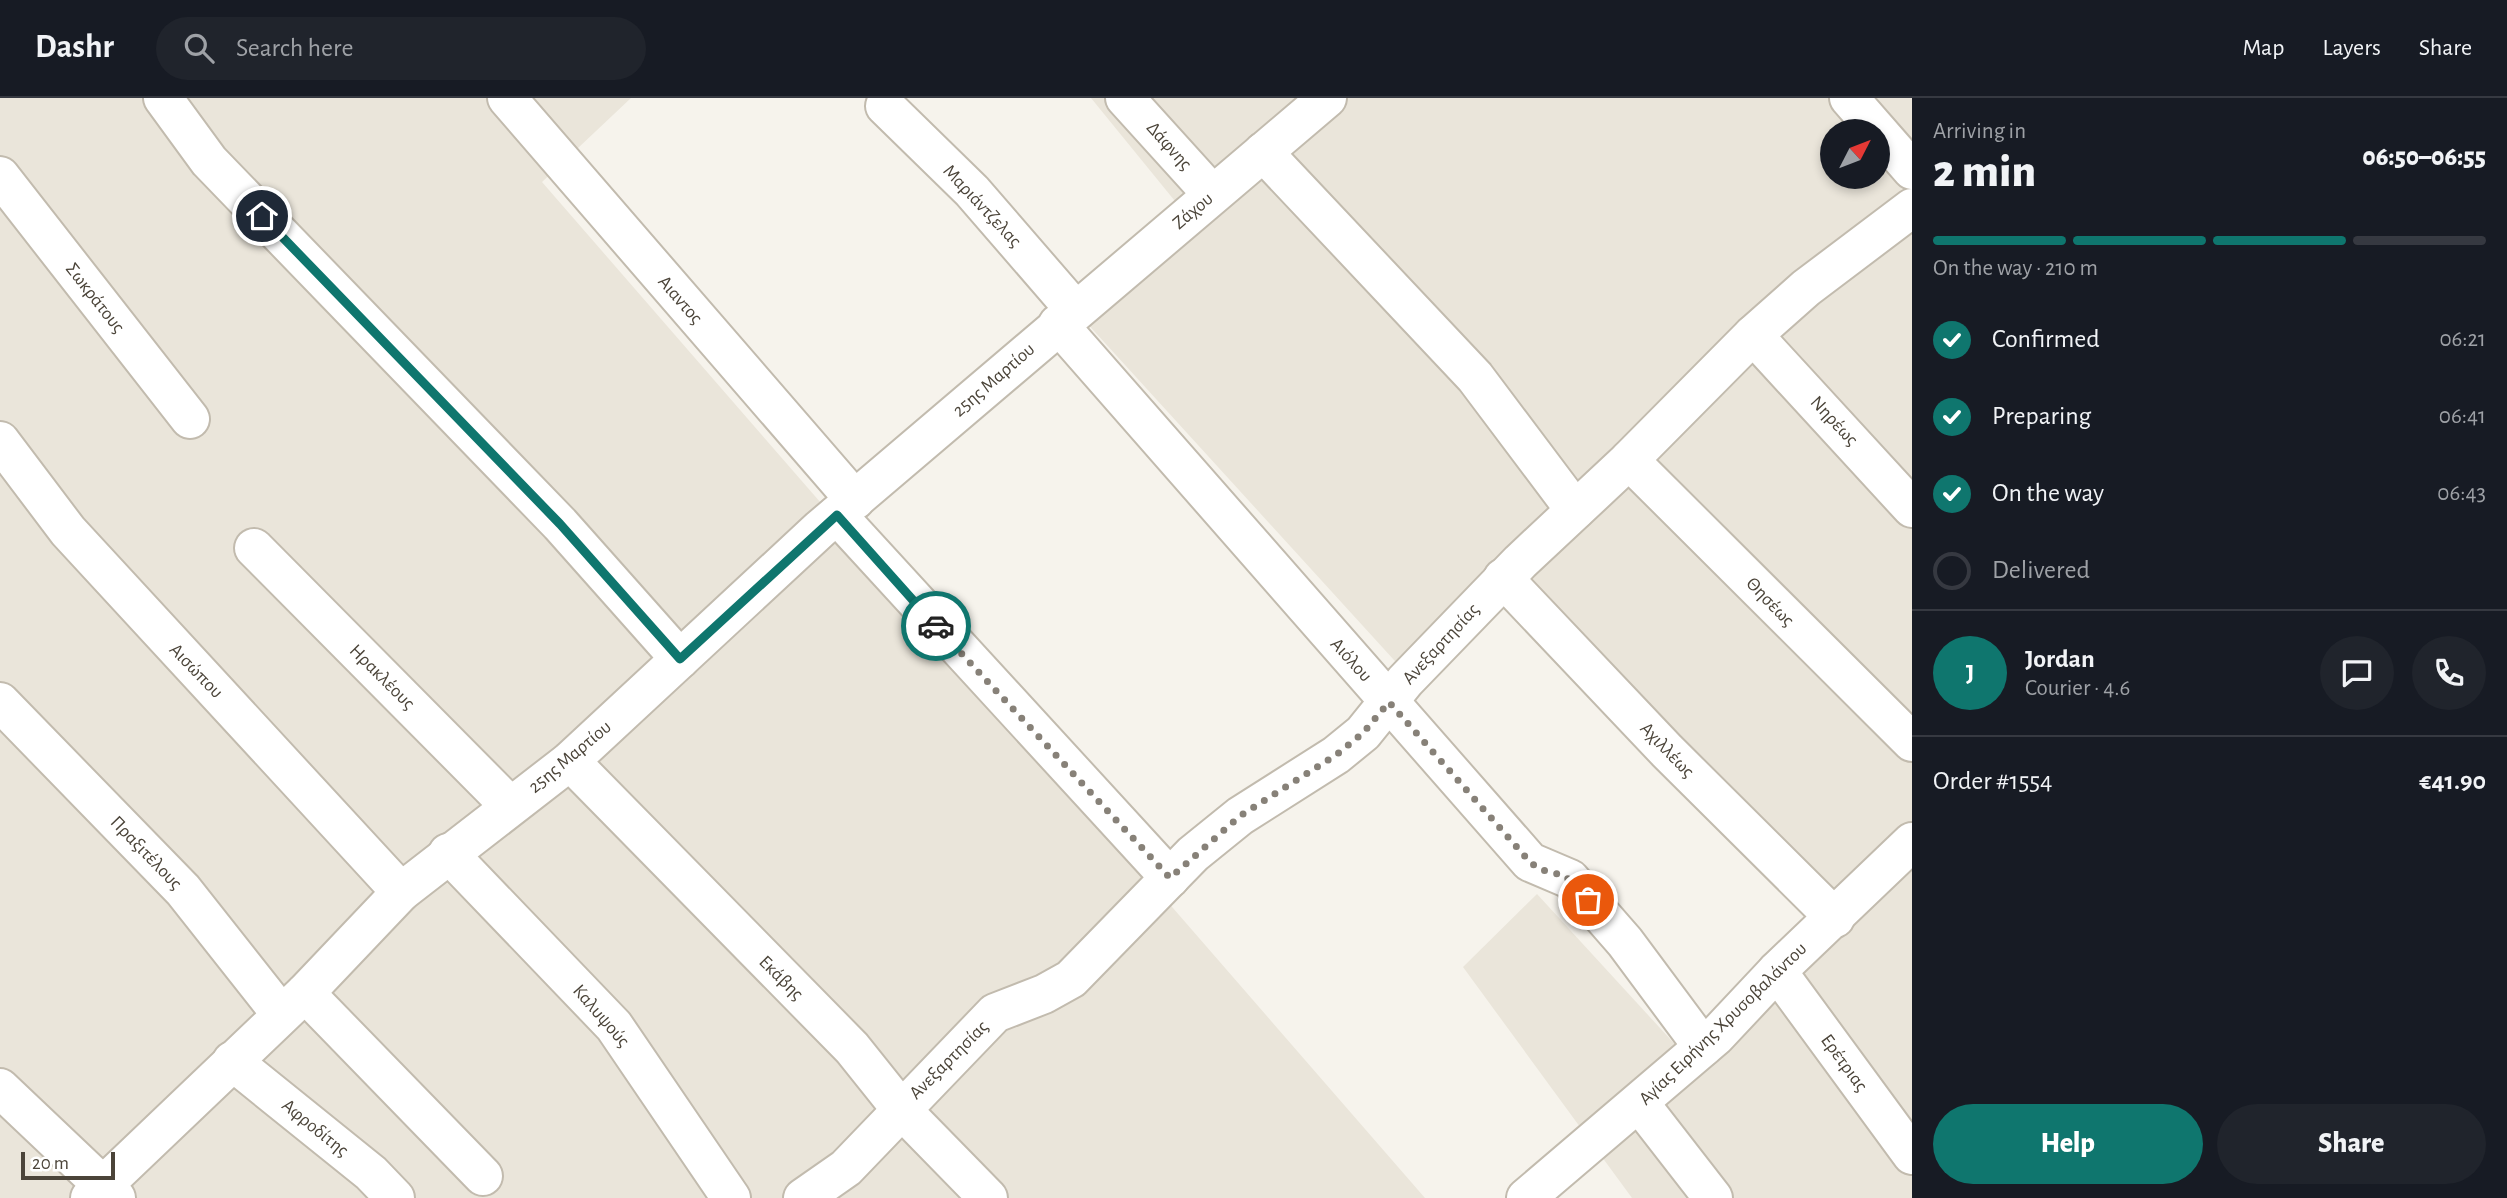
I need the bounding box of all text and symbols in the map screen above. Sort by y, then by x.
search box [156,17,646,80]
icon: search [180,29,218,67]
text: Dashr [35,31,114,64]
text: Search here [236,35,353,61]
text: Map [2242,36,2284,60]
text: Layers [2322,36,2381,60]
text: Share [2419,36,2472,60]
street label: Δάφνης [1143,118,1195,174]
north arrow [1820,119,1890,189]
map controls [1820,119,1890,189]
text: Arriving in [1933,120,2026,143]
text: 06:50–06:55 [2362,144,2486,170]
text: 2 min [1933,149,2036,195]
street label: Μαριάντζελας [939,161,1025,251]
pin [232,186,292,246]
street label: Ζάχου [1169,189,1217,233]
icon: home [243,197,281,235]
text: On the way · 210 m [1933,257,2098,280]
street label: Σωκράτους [62,259,128,337]
street label: Αιαντος [654,272,706,328]
icon: check [1933,321,1971,359]
text: Confirmed [1992,326,2100,352]
text: 06:21 [2439,328,2486,351]
street label: 25ης Μαρτίου [949,340,1039,420]
street label: Νηρέως [1807,393,1861,449]
icon: check [1933,398,1971,436]
text: Preparing [1992,403,2091,429]
text: 06:41 [2439,405,2486,428]
icon: check [1933,475,1971,513]
text: On the way [1992,480,2104,506]
text: 06:43 [2437,482,2486,505]
text: Delivered [1992,557,2090,583]
street label: Θησέως [1742,574,1798,630]
courier [901,591,971,661]
street label: Ανεξαρτησίας [1399,600,1483,688]
icon: car [917,607,955,645]
street label: Αιόλου [1327,634,1375,686]
button: chat [2320,636,2394,710]
button: phone [2412,636,2486,710]
street label: Αισώπου [166,640,226,702]
street label: Ηρακλέους [346,641,418,713]
text: Jordan [2025,646,2095,672]
text: J [1966,660,1974,686]
text: Courier · 4.6 [2025,677,2130,700]
street label: 25ης Μαρτίου [525,717,615,797]
street label: Αχιλλέως [1636,719,1698,781]
text: Order #1554 [1933,768,2053,794]
text: €41.90 [2419,768,2486,794]
street label: Πραξιτέλους [107,813,185,893]
pin [1558,870,1618,930]
icon: bag [1569,881,1607,919]
street label: Αγίας Ειρήνης Χρυσοβαλάντου [1635,939,1811,1109]
street label: Εκάβης [755,952,807,1004]
street label: Καλυψούς [569,981,633,1051]
street label: Ανεξαρτησίας [906,1017,992,1103]
street label: Ερέτριας [1817,1031,1871,1095]
street label: Αφροδίτης [278,1096,352,1160]
button: Help [1933,1104,2203,1184]
button: Share [2217,1104,2486,1184]
scale bar [21,1149,116,1181]
text: 20 m [32,1154,69,1173]

